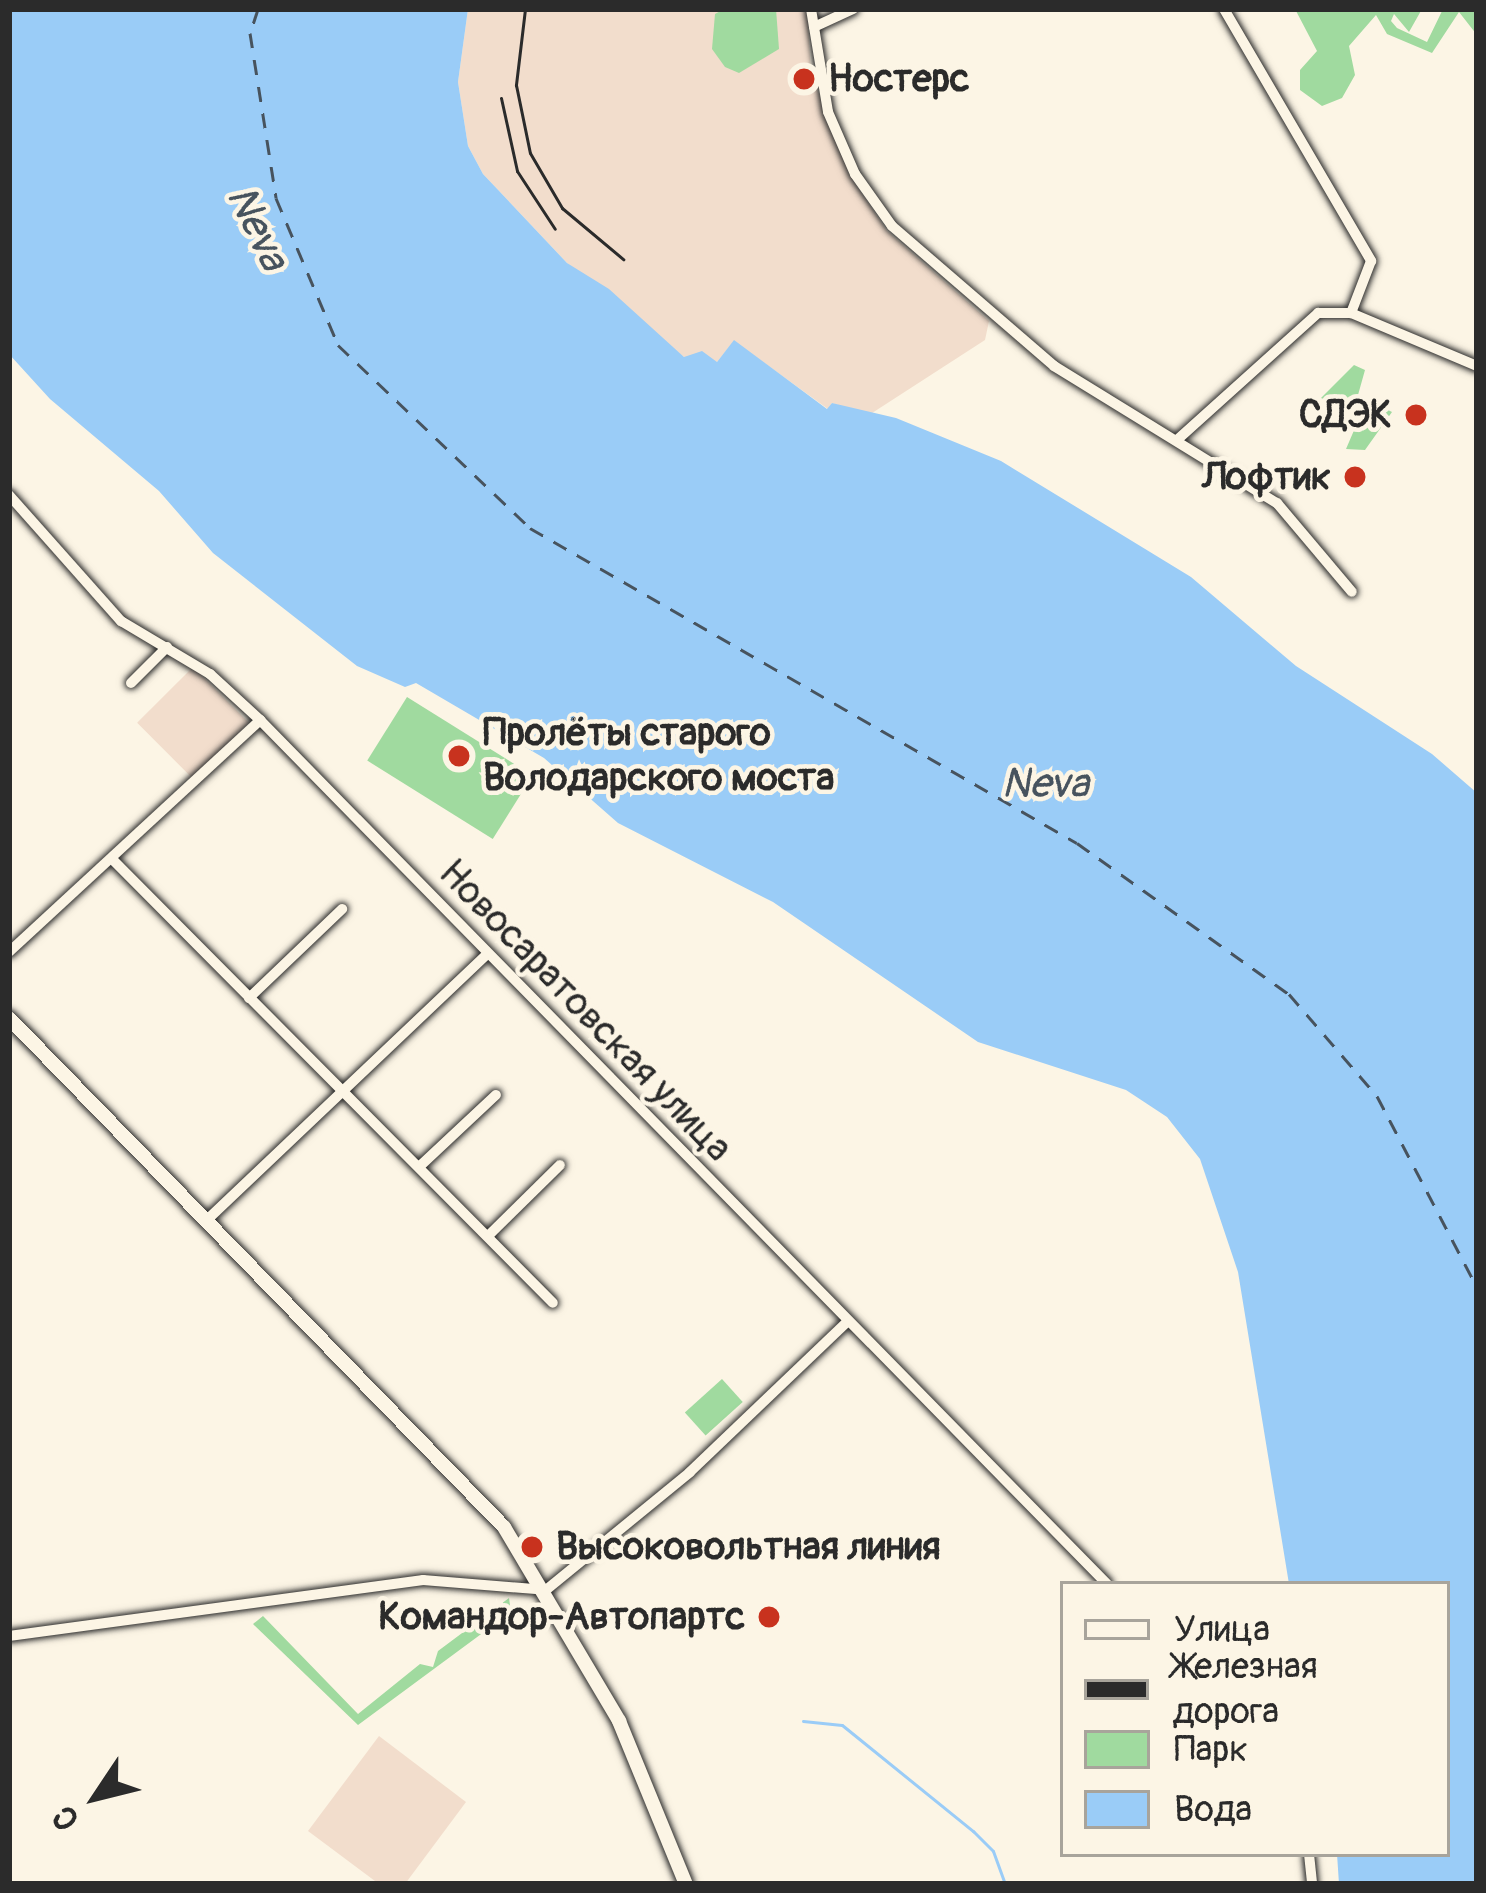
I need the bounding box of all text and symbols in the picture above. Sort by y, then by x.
place label: Ностерс [828,56,970,102]
marker: Ностерс [791,66,817,92]
water label: Neva [215,178,299,278]
place label: СДЭК [1299,392,1392,438]
marker: СДЭК [1403,402,1429,428]
place label: Лофтик [1202,454,1331,500]
marker: Лофтик [1342,464,1368,490]
place label: Пролёты старого Володарского моста [483,711,834,802]
marker: Пролёты старого Володарского моста [446,743,472,769]
water label: Neva [1001,759,1089,809]
street label: Новосаратовская улица [429,850,741,1172]
place label: Высоковольтная линия [556,1524,941,1570]
marker: Высоковольтная линия [519,1534,545,1560]
legend [1060,1581,1450,1857]
place label: Командор-Автопартс [378,1594,745,1640]
marker: Командор-Автопартс [756,1604,782,1630]
text: Улица [1174,1607,1270,1652]
text: Железная дорога [1173,1644,1318,1734]
text: Парк [1174,1727,1248,1772]
north arrow [36,1737,156,1857]
text: Вода [1174,1787,1252,1832]
text: С [43,1798,89,1838]

